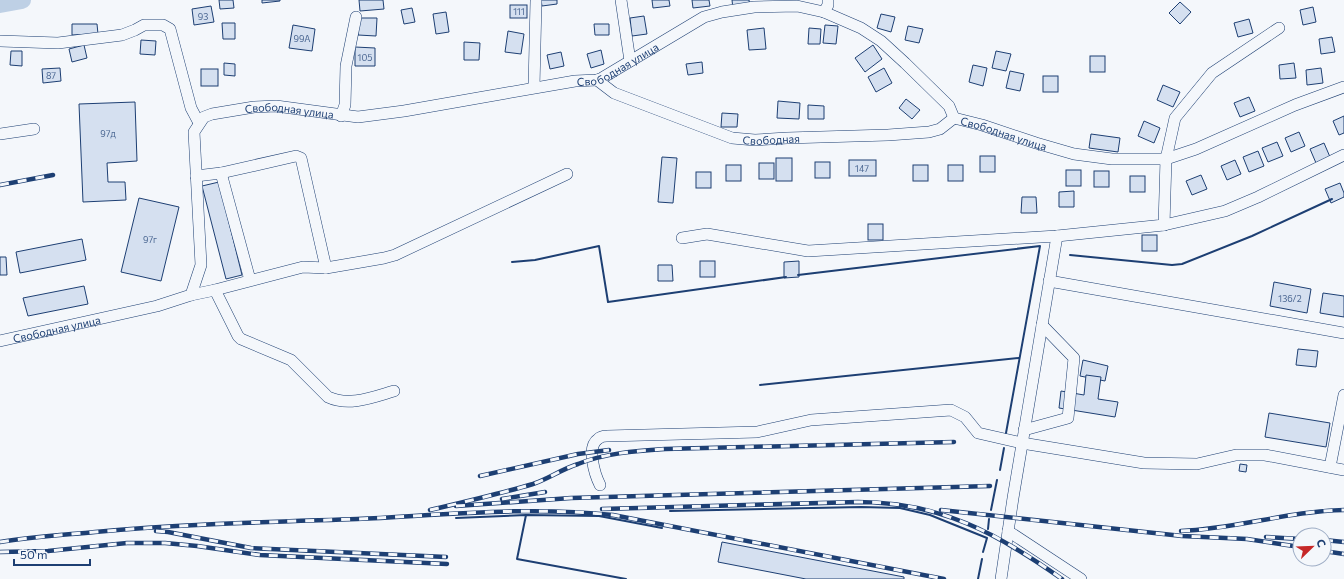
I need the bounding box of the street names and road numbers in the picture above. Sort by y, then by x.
street label: Свободная улица [577,40,660,87]
street label: Свободная улица [244,99,335,120]
street label: Свободная улица [959,113,1048,152]
street label: Свободная [742,131,800,147]
street label: Свободная улица [11,312,102,344]

